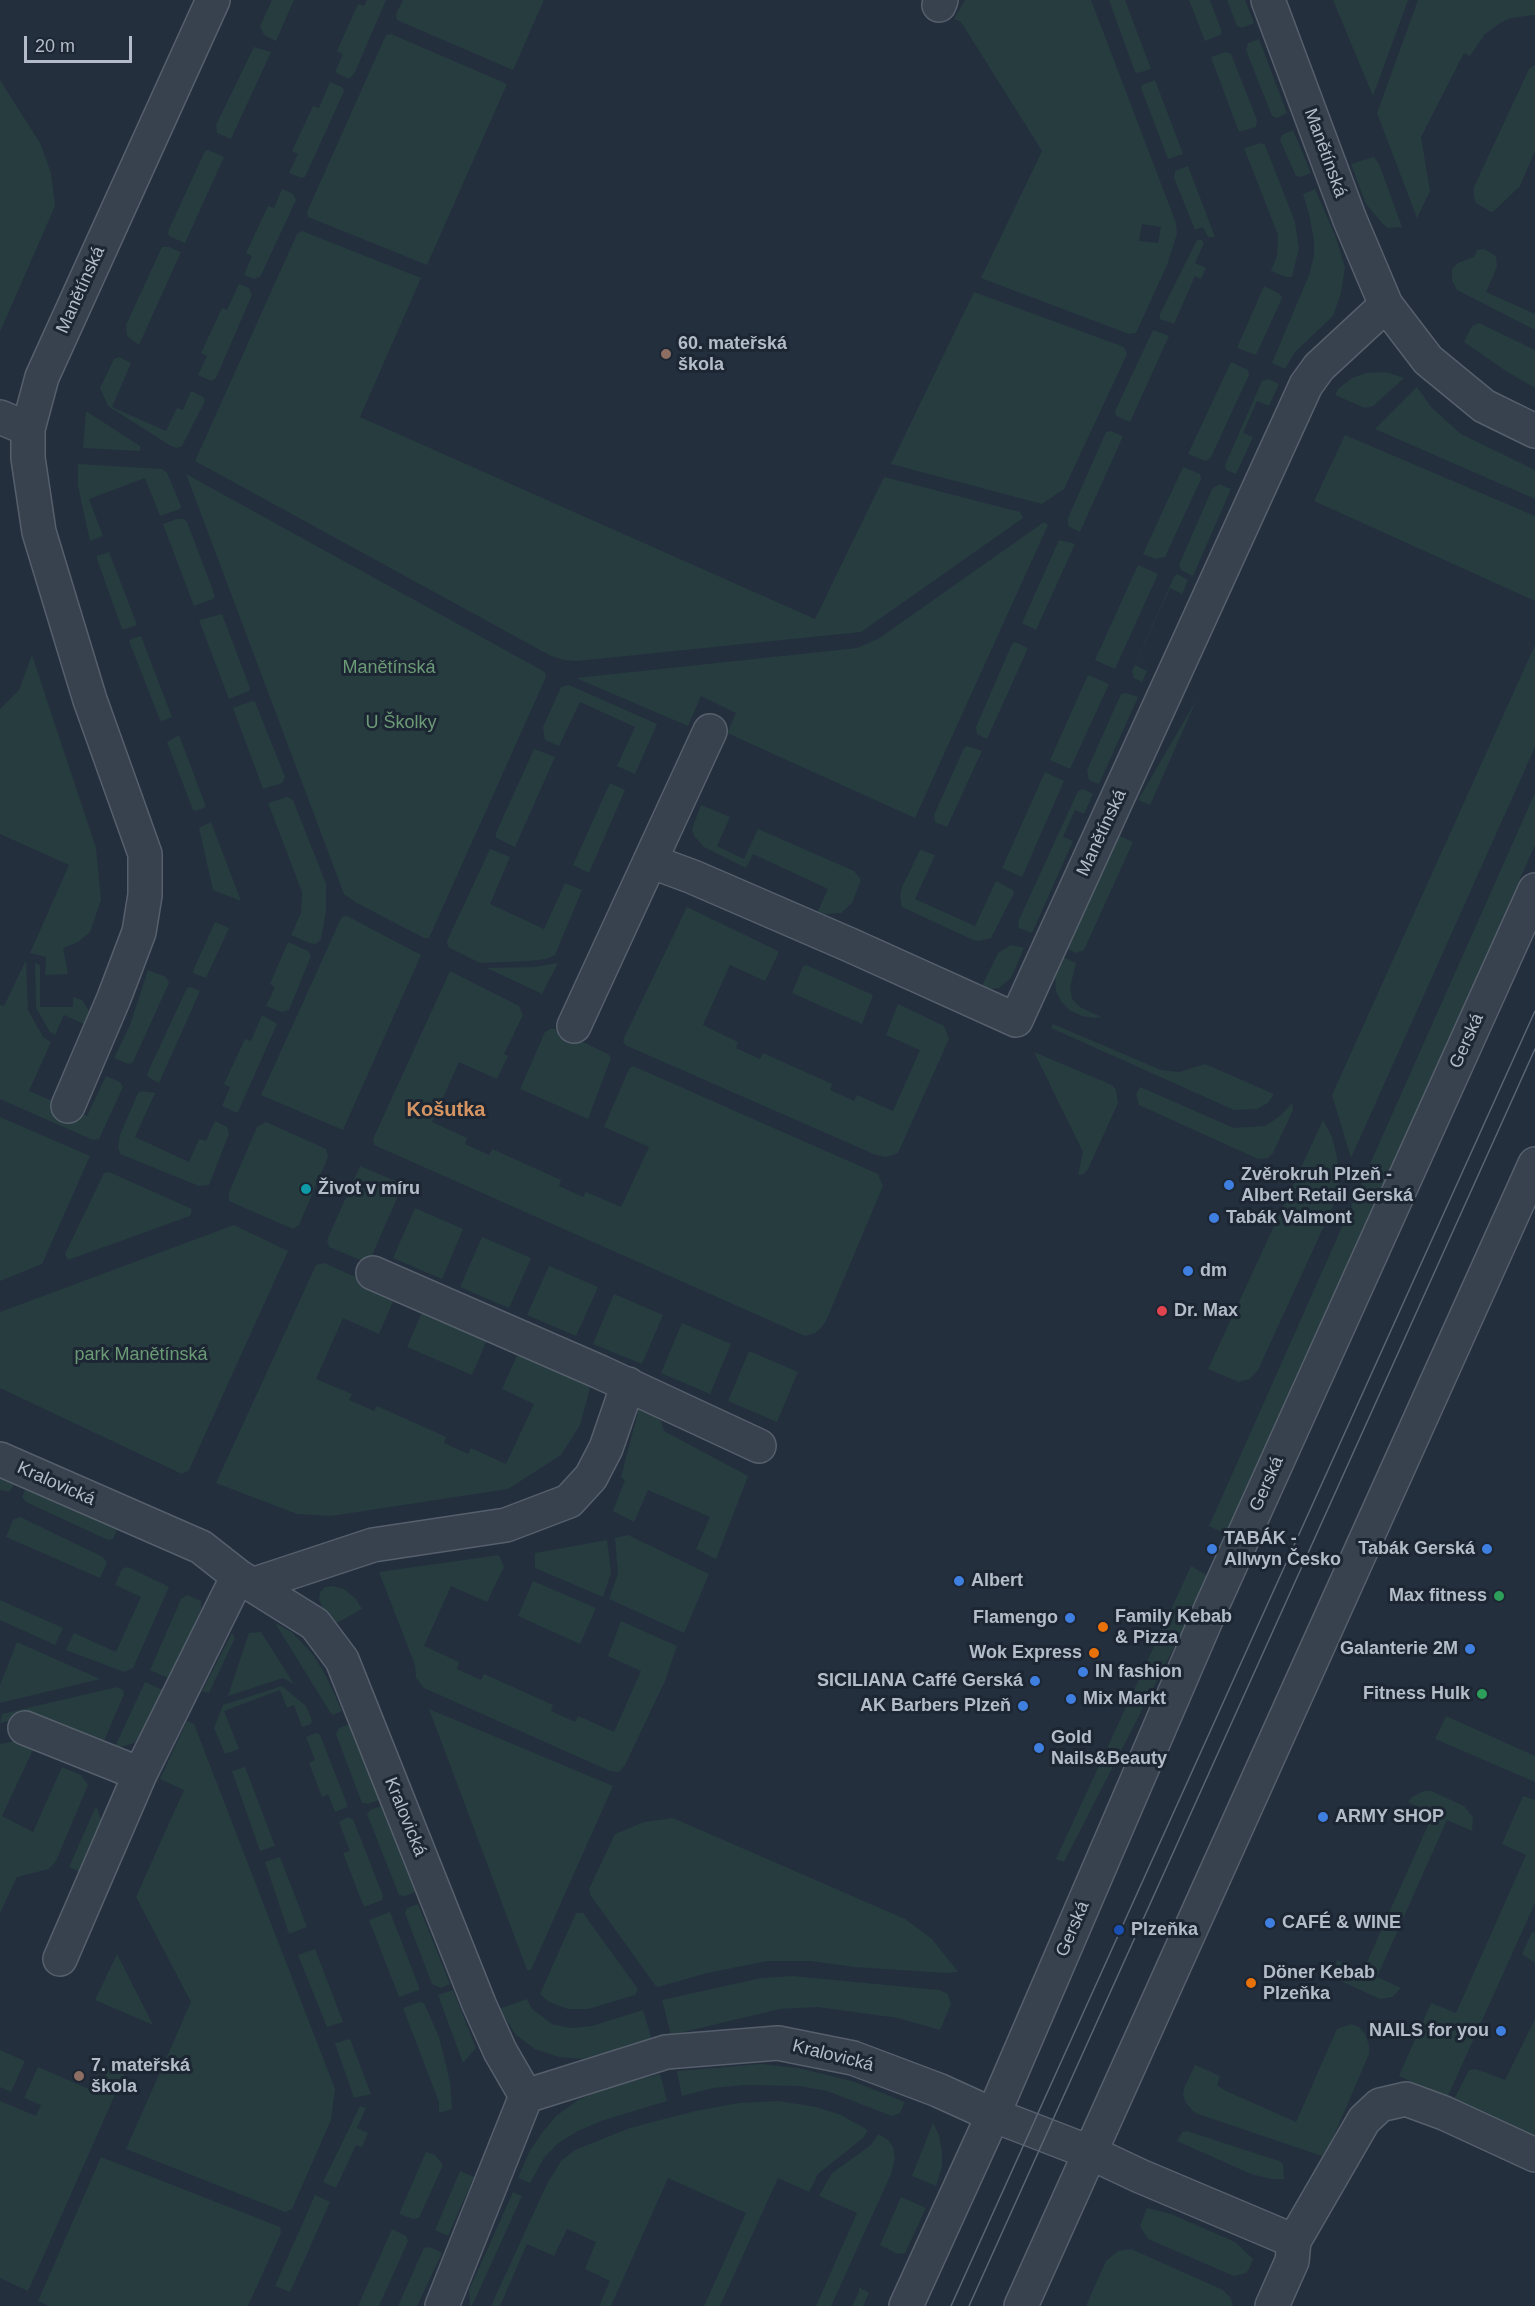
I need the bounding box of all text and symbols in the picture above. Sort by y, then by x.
scale bar [27,24,135,62]
text: 20 m [35,36,75,56]
street label: Manětínská [1299,106,1351,200]
street label: Manětínská [52,243,110,337]
place label: 60. mateřská škola [678,333,787,376]
marker: 60. mateřská škola [659,347,673,361]
park label: Manětínská [342,657,436,679]
park label: U Školky [365,712,437,734]
street label: Manětínská [1073,786,1131,880]
street label: Gerská [1445,1010,1489,1072]
district label: Košutka [407,1098,485,1122]
place label: Zvěrokruh Plzeň - Albert Retail Gerská [1241,1164,1413,1206]
place label: Život v míru [318,1178,420,1200]
marker: Zvěrokruh Plzeň - Albert Retail Gerská [1222,1178,1236,1192]
marker: Život v míru [299,1182,313,1196]
place label: Tabák Valmont [1226,1207,1352,1229]
marker: Tabák Valmont [1207,1211,1221,1225]
place label: dm [1200,1260,1227,1282]
marker: dm [1181,1264,1195,1278]
place label: Dr. Max [1174,1300,1238,1322]
marker: Dr. Max [1155,1304,1169,1318]
park label: park Manětínská [74,1344,208,1366]
street label: Gerská [1245,1453,1289,1515]
street label: Kralovická [14,1457,98,1511]
place label: TABÁK - Allwyn Česko [1224,1528,1341,1570]
place label: Tabák Gerská [1358,1538,1475,1560]
marker: TABÁK - Allwyn Česko [1205,1542,1219,1556]
marker: Tabák Gerská [1480,1542,1494,1556]
place label: Albert [971,1570,1023,1592]
marker: Albert [952,1574,966,1588]
place label: Max fitness [1389,1585,1487,1607]
marker: Max fitness [1492,1589,1506,1603]
place label: Family Kebab & Pizza [1115,1606,1232,1648]
place label: Flamengo [973,1607,1058,1629]
marker: Flamengo [1063,1611,1077,1625]
marker: Family Kebab & Pizza [1096,1620,1110,1634]
place label: Galanterie 2M [1340,1638,1458,1660]
place label: Wok Express [969,1642,1082,1664]
marker: Galanterie 2M [1463,1642,1477,1656]
marker: Wok Express [1087,1646,1101,1660]
place label: IN fashion [1095,1661,1182,1683]
marker: IN fashion [1076,1665,1090,1679]
place label: SICILIANA Caffé Gerská [817,1670,1023,1692]
marker: SICILIANA Caffé Gerská [1028,1674,1042,1688]
place label: Fitness Hulk [1363,1683,1470,1705]
marker: Fitness Hulk [1475,1687,1489,1701]
place label: Mix Markt [1083,1688,1166,1710]
marker: Mix Markt [1064,1692,1078,1706]
place label: AK Barbers Plzeň [860,1695,1011,1717]
marker: AK Barbers Plzeň [1016,1699,1030,1713]
place label: Gold Nails&Beauty [1051,1727,1167,1770]
marker: Gold Nails&Beauty [1032,1741,1046,1755]
street label: Kralovická [379,1774,431,1860]
place label: ARMY SHOP [1335,1806,1444,1828]
marker: ARMY SHOP [1316,1810,1330,1824]
street label: Gerská [1052,1898,1094,1960]
place label: CAFÉ & WINE [1282,1912,1401,1934]
marker: CAFÉ & WINE [1263,1916,1277,1930]
place label: Plzeňka [1131,1919,1198,1941]
marker: Plzeňka [1112,1923,1126,1937]
place label: Döner Kebab Plzeňka [1263,1962,1375,2004]
marker: Döner Kebab Plzeňka [1244,1976,1258,1990]
place label: NAILS for you [1369,2020,1489,2042]
marker: NAILS for you [1494,2024,1508,2038]
street label: Kralovická [790,2035,876,2077]
place label: 7. mateřská škola [91,2055,190,2098]
marker: 7. mateřská škola [72,2069,86,2083]

